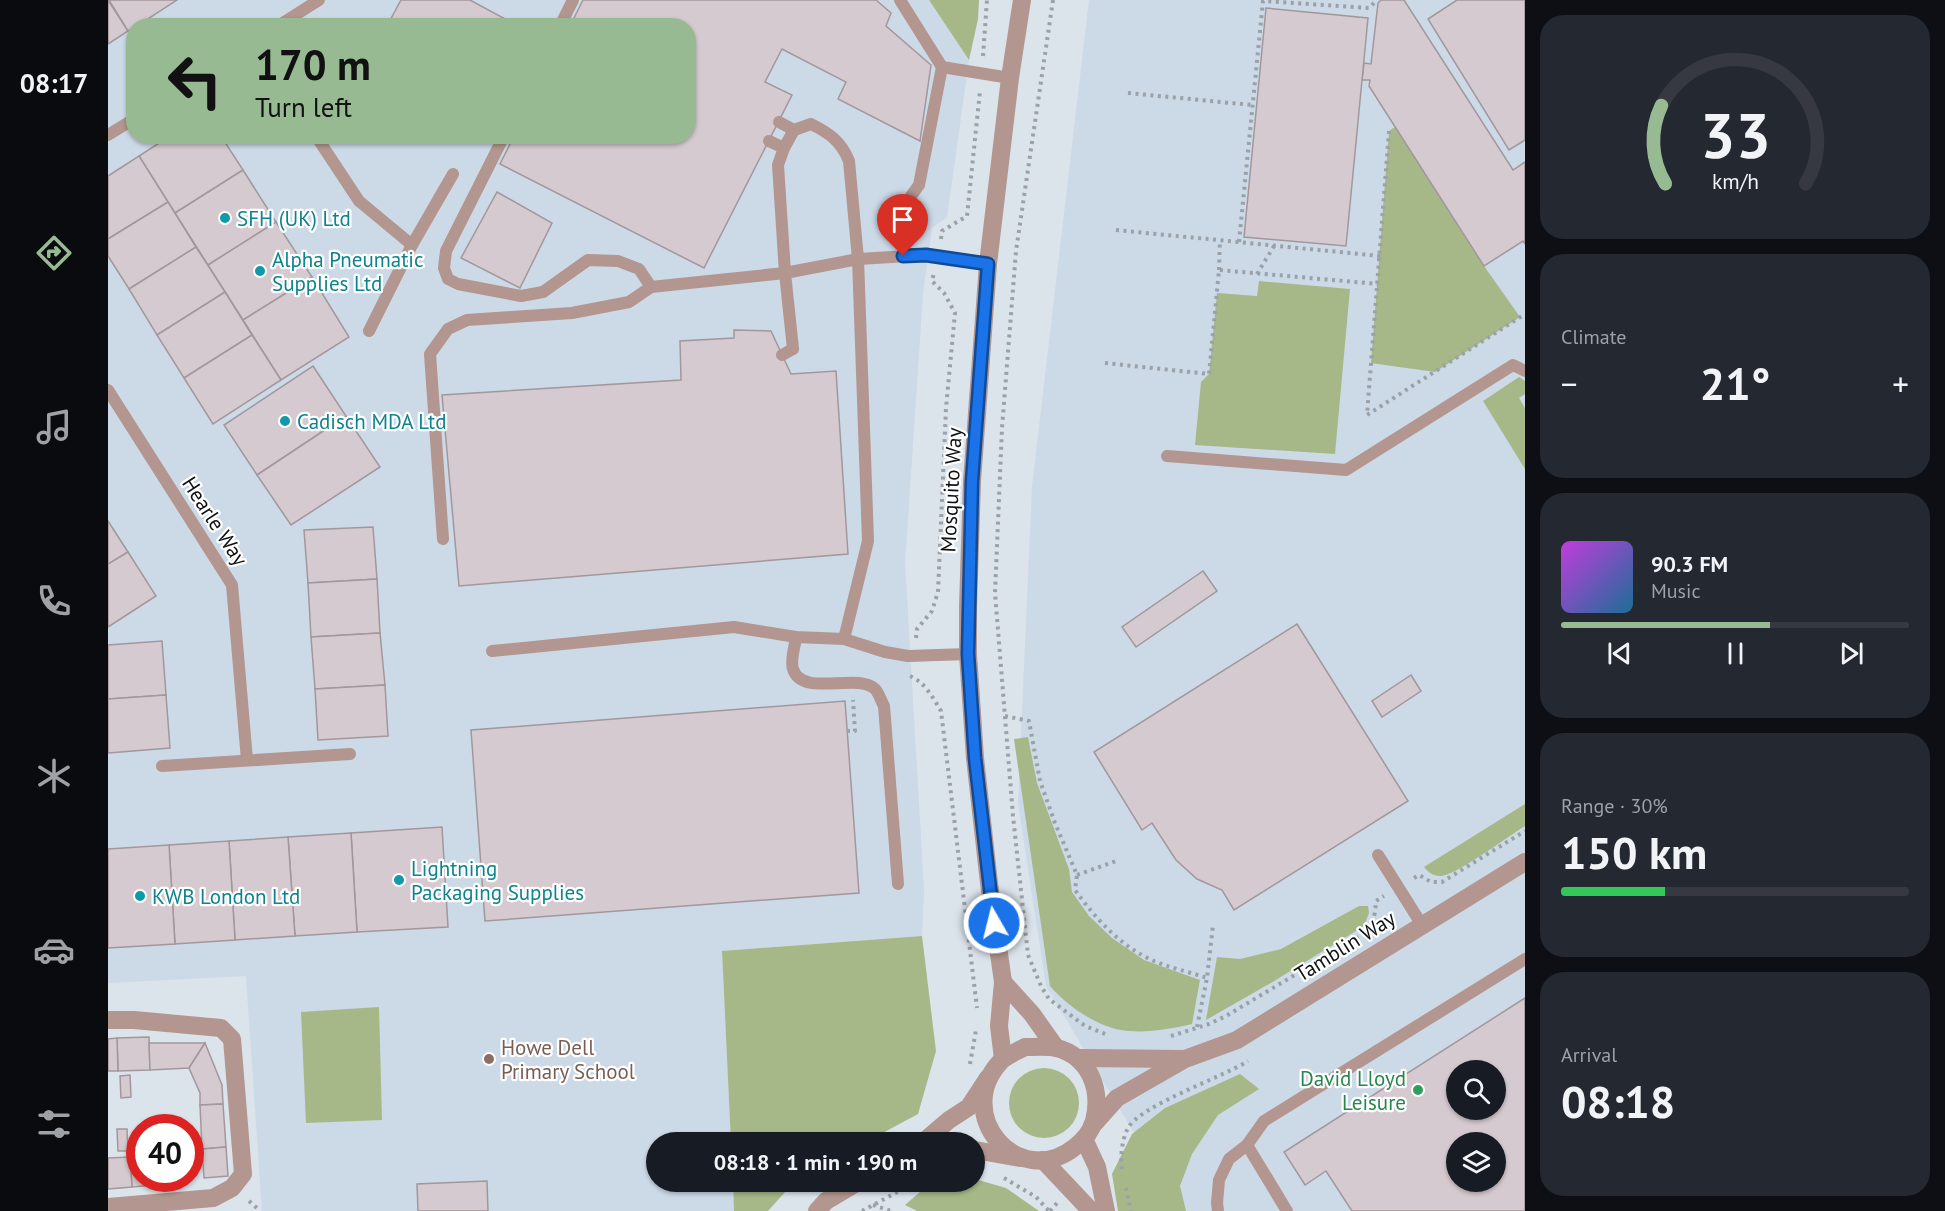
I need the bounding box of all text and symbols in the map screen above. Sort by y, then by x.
text: 170 m [255,37,371,92]
icon: left [156,42,234,120]
text: 08:17 [20,66,88,100]
text: Turn left [255,90,352,124]
text: 33 [1700,94,1770,175]
text: km/h [1711,167,1758,195]
pin [877,194,928,256]
icon: arrive [886,203,919,236]
place label: SFH (UK) Ltd [237,205,351,232]
marker: SFH (UK) Ltd [218,211,232,225]
icon: directions [33,232,75,274]
place label: Alpha Pneumatic Supplies Ltd [272,246,423,297]
marker: Alpha Pneumatic Supplies Ltd [253,264,267,278]
text: Climate [1561,324,1627,350]
text: 21° [1700,354,1770,412]
text: − [1561,362,1578,405]
text: + [1892,362,1909,405]
icon: music [33,406,75,448]
place label: Cadisch MDA Ltd [297,408,447,435]
marker: Cadisch MDA Ltd [278,414,292,428]
street label: Mosquito Way [934,427,968,553]
street label: Hearle Way [176,471,254,571]
text: 90.3 FM [1651,550,1728,578]
text: Music [1651,578,1700,604]
icon: phone [33,580,75,622]
icon: previous [1603,637,1636,670]
icon: pause [1719,637,1752,670]
icon: next [1835,637,1868,670]
icon: climate [33,755,75,797]
text: Range · 30% [1561,793,1668,819]
text: 150 km [1561,823,1707,881]
place label: Lightning Packaging Supplies [411,855,584,906]
marker: Lightning Packaging Supplies [392,873,406,887]
place label: KWB London Ltd [152,883,300,910]
marker: KWB London Ltd [133,889,147,903]
position arrow [962,891,1026,955]
street label: Tamblin Way [1290,904,1400,988]
icon: car [33,929,75,971]
place label: Howe Dell Primary School [501,1034,635,1085]
text: Arrival [1561,1042,1617,1068]
marker: Howe Dell Primary School [482,1052,496,1066]
map controls [1446,1060,1506,1192]
button: search [1446,1060,1506,1120]
place label: David Lloyd Leisure [1300,1065,1406,1116]
text: 08:18 [1561,1072,1675,1130]
marker: David Lloyd Leisure [1411,1083,1425,1097]
icon: filters [33,1103,75,1145]
speed limit sign: 40 [126,1114,204,1192]
button: layers [1446,1132,1506,1192]
text: 08:18 · 1 min · 190 m [714,1148,917,1176]

